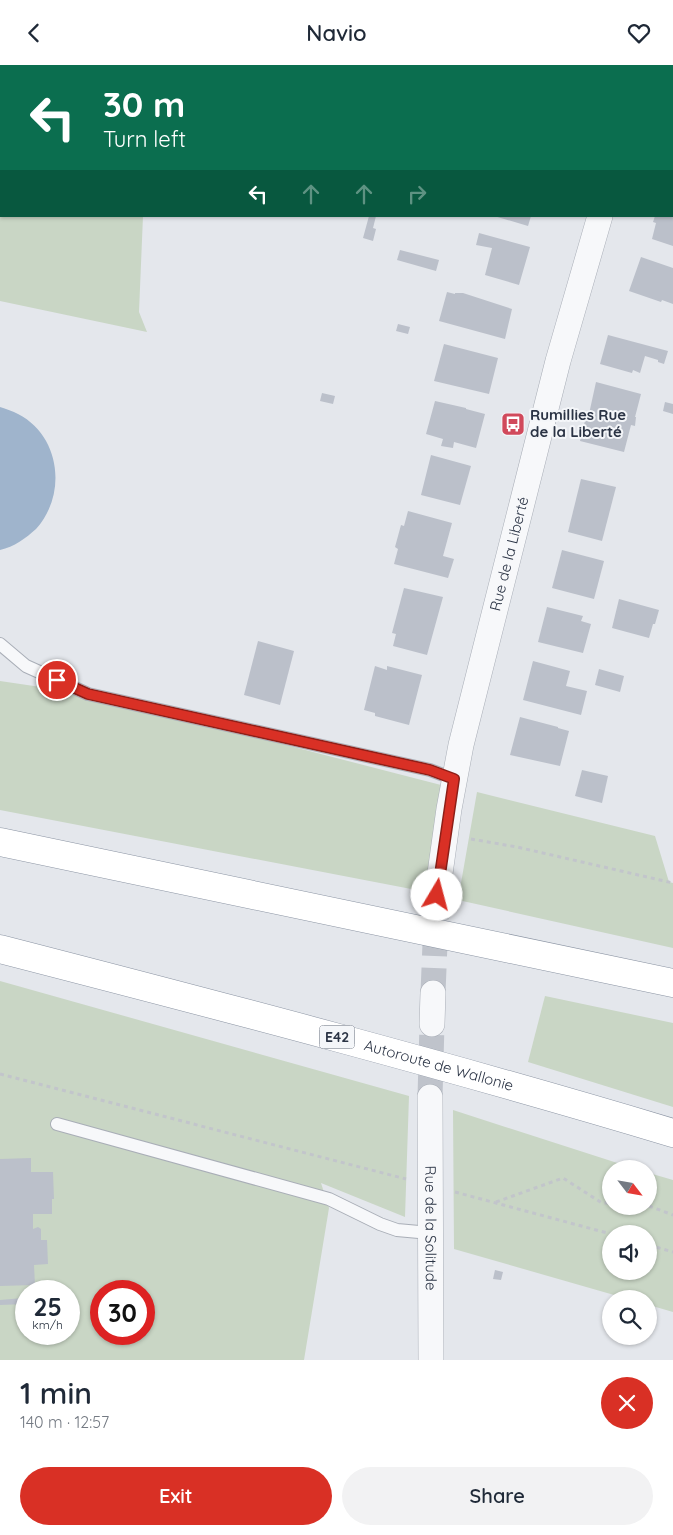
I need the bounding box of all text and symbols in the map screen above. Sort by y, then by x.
icon: back [20,19,48,47]
text: Navio [306,19,367,47]
icon: heart [625,19,653,47]
text: 30 m [103,82,185,126]
icon: left [20,85,85,150]
text: Turn left [103,125,186,153]
icon: left [244,180,272,208]
icon: ahead [297,180,325,208]
icon: ahead [350,180,378,208]
icon: right [403,180,431,208]
place label: Rumillies Rue de la Liberté [530,405,626,441]
bus stop icon: Rumillies Rue de la Liberté [500,411,526,437]
street label: Rue de la Liberté [485,495,532,613]
pin [36,659,78,701]
icon: arrive [43,666,71,694]
position arrow [410,868,462,920]
road number: E42 [320,1025,354,1049]
street label: Autoroute de Wallonie [362,1035,516,1095]
north arrow [602,1160,658,1215]
map controls [602,1160,657,1345]
street label: Rue de la Solitude [421,1166,441,1290]
button: sound [602,1225,657,1280]
speed limit sign: 30 [90,1280,155,1345]
button: search [602,1290,657,1345]
text: 25 [33,1291,62,1322]
text: km/h [32,1317,63,1332]
text: 1 min [20,1374,92,1412]
button: close [601,1377,653,1429]
text: 140 m · 12:57 [20,1412,109,1432]
button: Exit [20,1467,332,1525]
button: Share [342,1467,653,1525]

